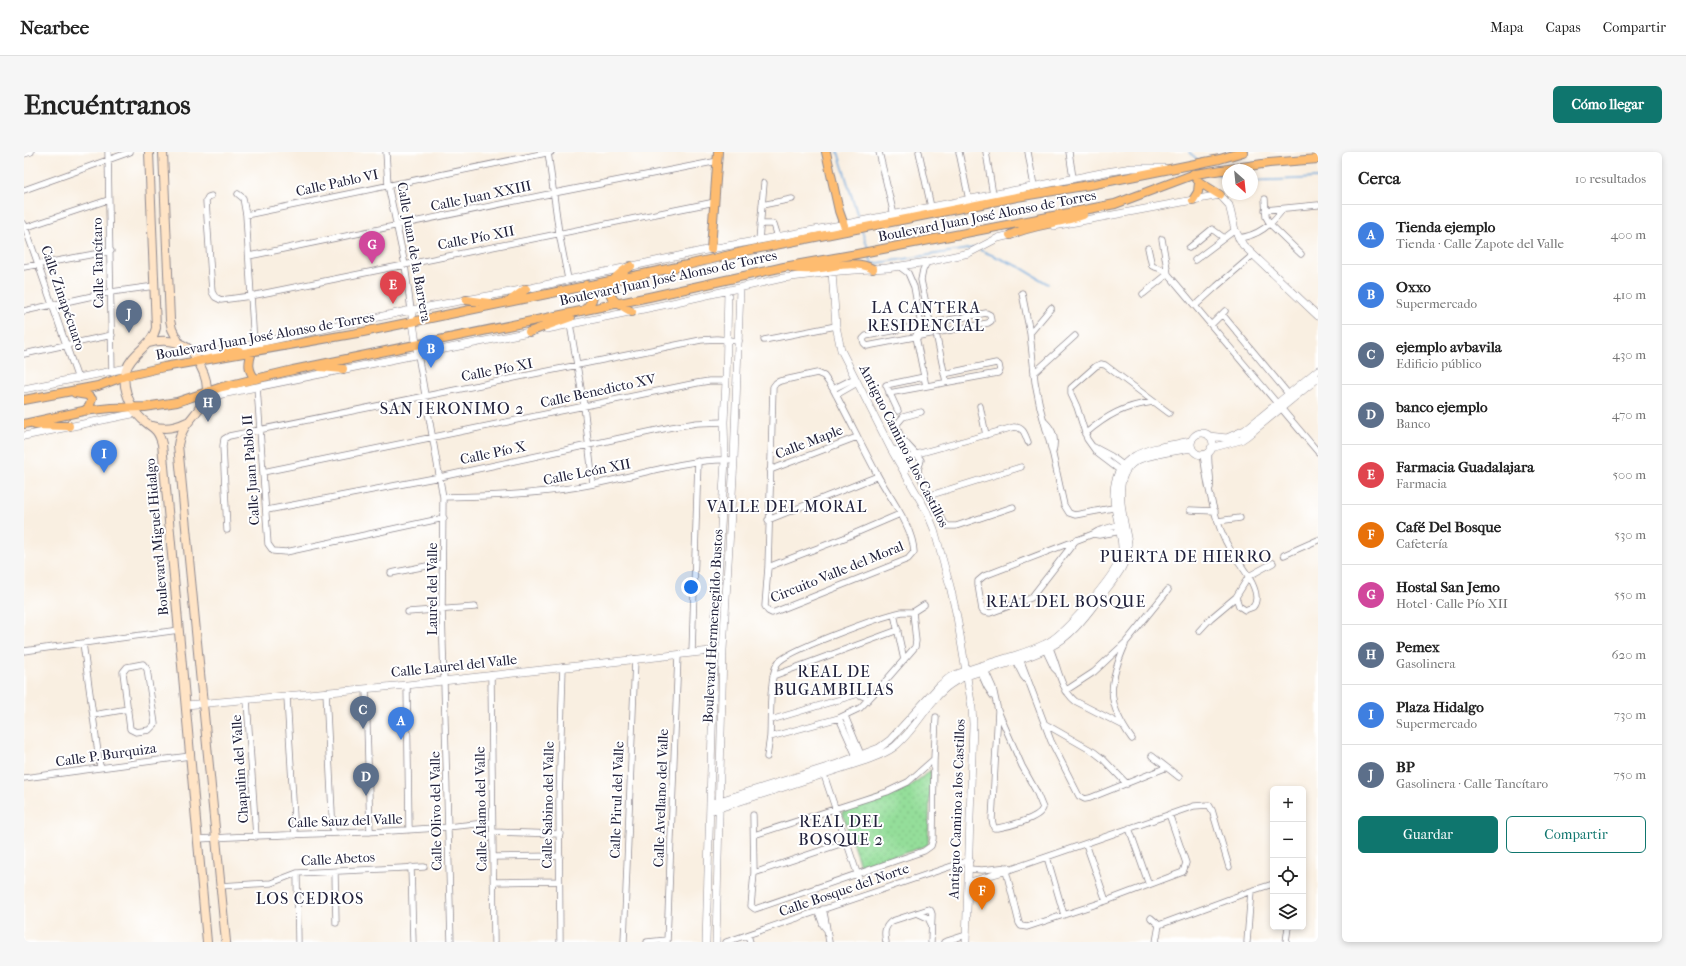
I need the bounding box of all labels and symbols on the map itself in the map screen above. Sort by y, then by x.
north arrow [1222,164,1258,200]
street label: Calle Pablo VI [294,166,380,200]
street label: Calle Juan XXIII [429,177,533,215]
street label: Calle Juan de la Barrera [393,181,435,324]
street label: Boulevard Juan José Alonso de Torres [876,186,1098,246]
street label: Calle Tancítaro [89,217,107,309]
street label: Calle Pío XII [436,222,516,254]
pin: G [359,231,385,264]
street label: Calle Zinapécuaro [37,243,89,353]
street label: Boulevard Juan José Alonso de Torres [558,247,778,309]
pin: E [380,271,406,304]
district label: LA CANTERA RESIDENCIAL [867,298,985,335]
pin: J [116,300,142,333]
street label: Boulevard Juan José Alonso de Torres [154,308,376,364]
pin: B [418,335,444,368]
street label: Calle Pío XI [460,355,535,385]
street label: Antiguo Camino a los Castillos [855,361,953,530]
street label: Calle Benedicto XV [539,370,658,412]
pin: H [195,389,221,422]
district label: SAN JERONIMO 2 [380,399,524,418]
street label: Calle Juan Pablo II [239,414,263,526]
street label: Calle Maple [773,421,845,463]
street label: Calle Pío X [458,438,528,468]
pin: I [91,440,117,473]
street label: Calle León XII [542,455,633,489]
street label: Boulevard Miguel Hidalgo [142,458,172,616]
district label: VALLE DEL MORAL [706,497,867,516]
street label: Boulevard Hermenegildo Bustos [699,529,727,723]
street label: Circuito Valle del Moral [768,537,906,607]
street label: Laurel del Valle [424,542,441,636]
district label: PUERTA DE HIERRO [1100,547,1272,566]
your location [681,577,701,597]
district label: REAL DEL BOSQUE [986,592,1146,611]
street label: Calle Laurel del Valle [390,651,518,681]
district label: REAL DE BUGAMBILIAS [774,662,895,699]
pin: C [350,696,376,729]
pin: A [388,707,414,740]
street label: Chapulin del Valle [228,714,252,824]
street label: Antiguo Camino a los Castillos [945,719,969,900]
street label: Calle Avellano del Valle [650,728,672,868]
street label: Calle P. Burquiza [54,739,158,770]
street label: Calle Sabino del Valle [538,741,558,869]
street label: Calle Pirul del Valle [606,741,628,859]
street label: Calle Álamo del Valle [470,746,491,872]
street label: Calle Olivo del Valle [426,751,446,871]
pin: D [353,763,379,796]
street label: Calle Sauz del Valle [287,810,403,831]
district label: REAL DEL BOSQUE 2 [798,812,884,849]
street label: Calle Abetos [301,849,375,869]
street label: Calle Bosque del Norte [777,860,911,920]
pin: F [969,877,995,910]
district label: LOS CEDROS [256,889,364,908]

